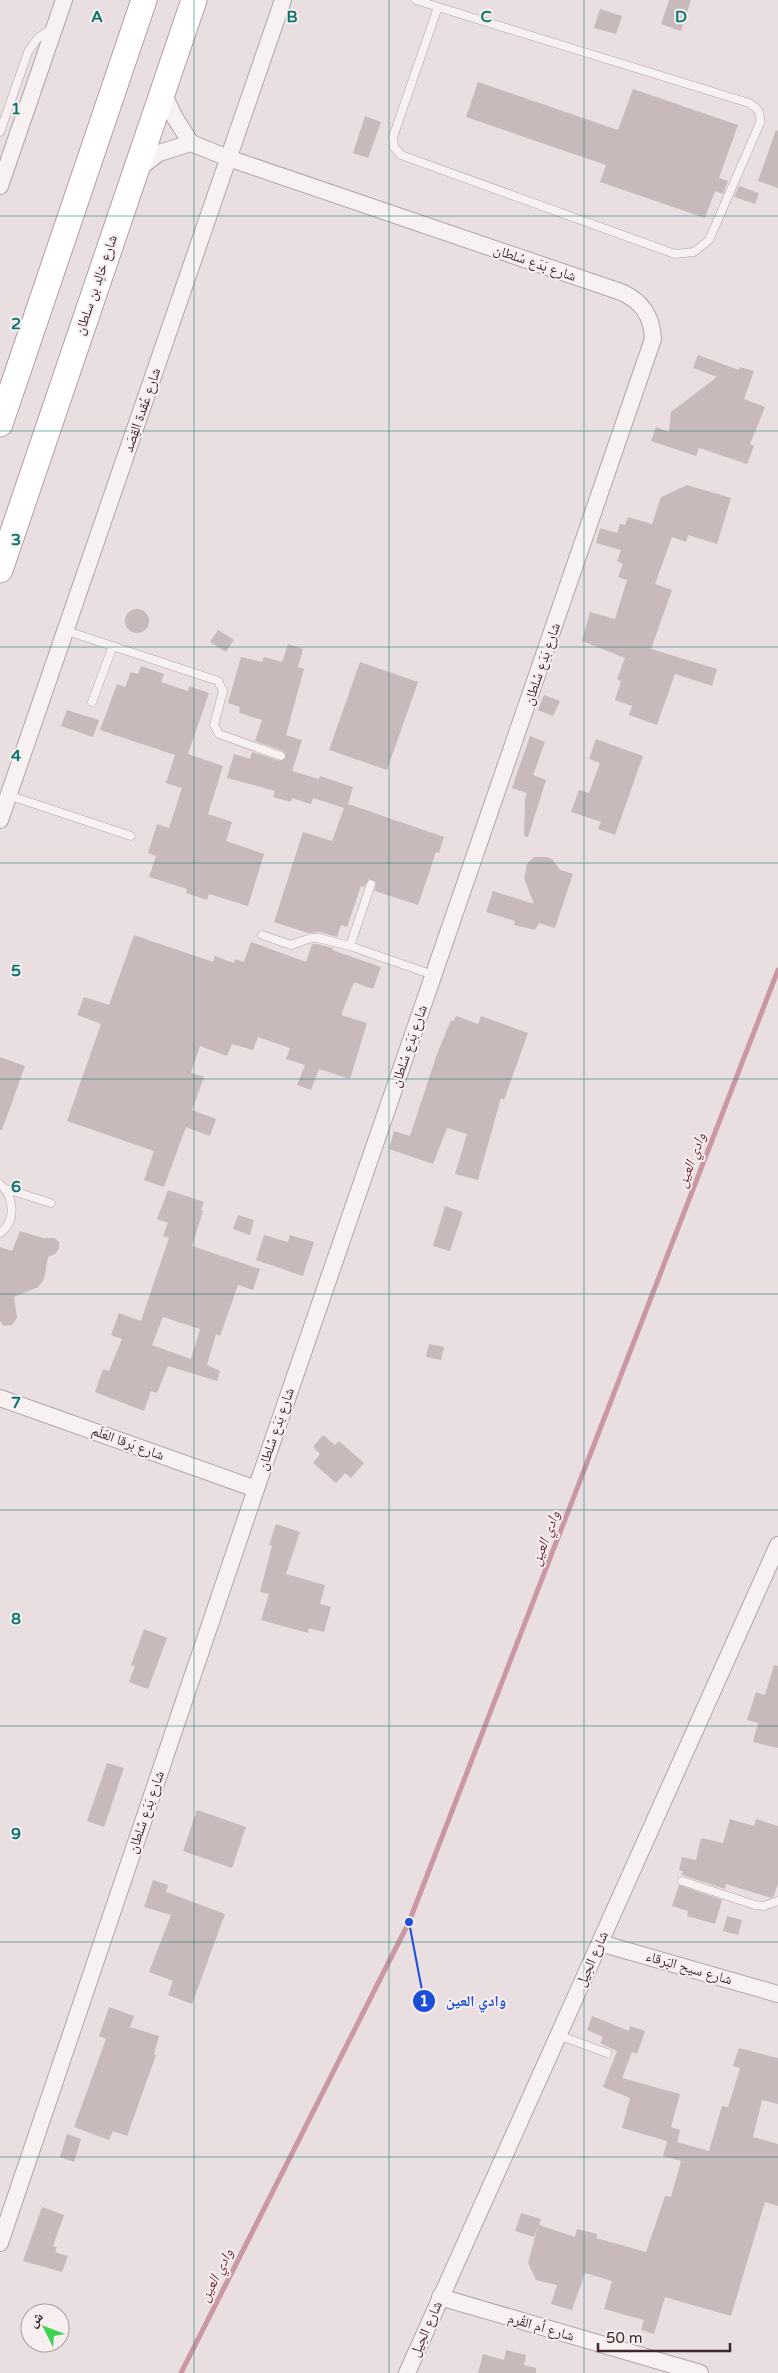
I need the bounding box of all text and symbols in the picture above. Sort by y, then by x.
text: A [91,7,103,27]
text: B [286,7,298,27]
text: C [480,7,492,27]
text: D [675,7,687,27]
text: 1 [11,99,21,119]
street label: شارع خالِد بن سلطان [71,233,122,338]
street label: شارع بَدَع سُلطان [491,241,578,286]
text: 2 [11,314,21,334]
street label: شارع عُقدة القِصَد [120,366,165,455]
text: 3 [11,530,21,550]
street label: شارع بَدَع سُلطان [520,621,565,708]
text: 4 [11,746,21,766]
text: 5 [11,961,21,981]
street label: شارع بَدَع سُلطان [387,1003,432,1090]
water label: وادي العين [672,1130,712,1191]
text: 6 [11,1177,21,1197]
street label: شارع بَدَع سُلطان [254,1386,299,1473]
text: 7 [11,1393,21,1413]
street label: شارع بَرقا العَلَم [89,1422,166,1465]
water label: وادي العين [526,1508,566,1569]
text: 8 [11,1609,21,1629]
street label: شارع بَدَع سُلطان [124,1769,169,1856]
text: 9 [11,1824,21,1844]
street label: شارع الحِيل [572,1929,613,1990]
street label: شارع سيح البَرقاء [644,1948,734,1989]
callout: وادي العين [411,1986,516,2016]
text: 1 [419,1992,429,2010]
text: وادي العين [446,1992,506,2013]
water label: وادي العين [195,2245,239,2306]
street label: شارع الحِيل [406,2299,447,2360]
north arrow [20,2303,70,2353]
text: ش [24,2308,47,2331]
street label: شارع أم القُرم [506,2309,576,2346]
scale bar [598,2320,730,2352]
text: 50 m [606,2329,643,2347]

